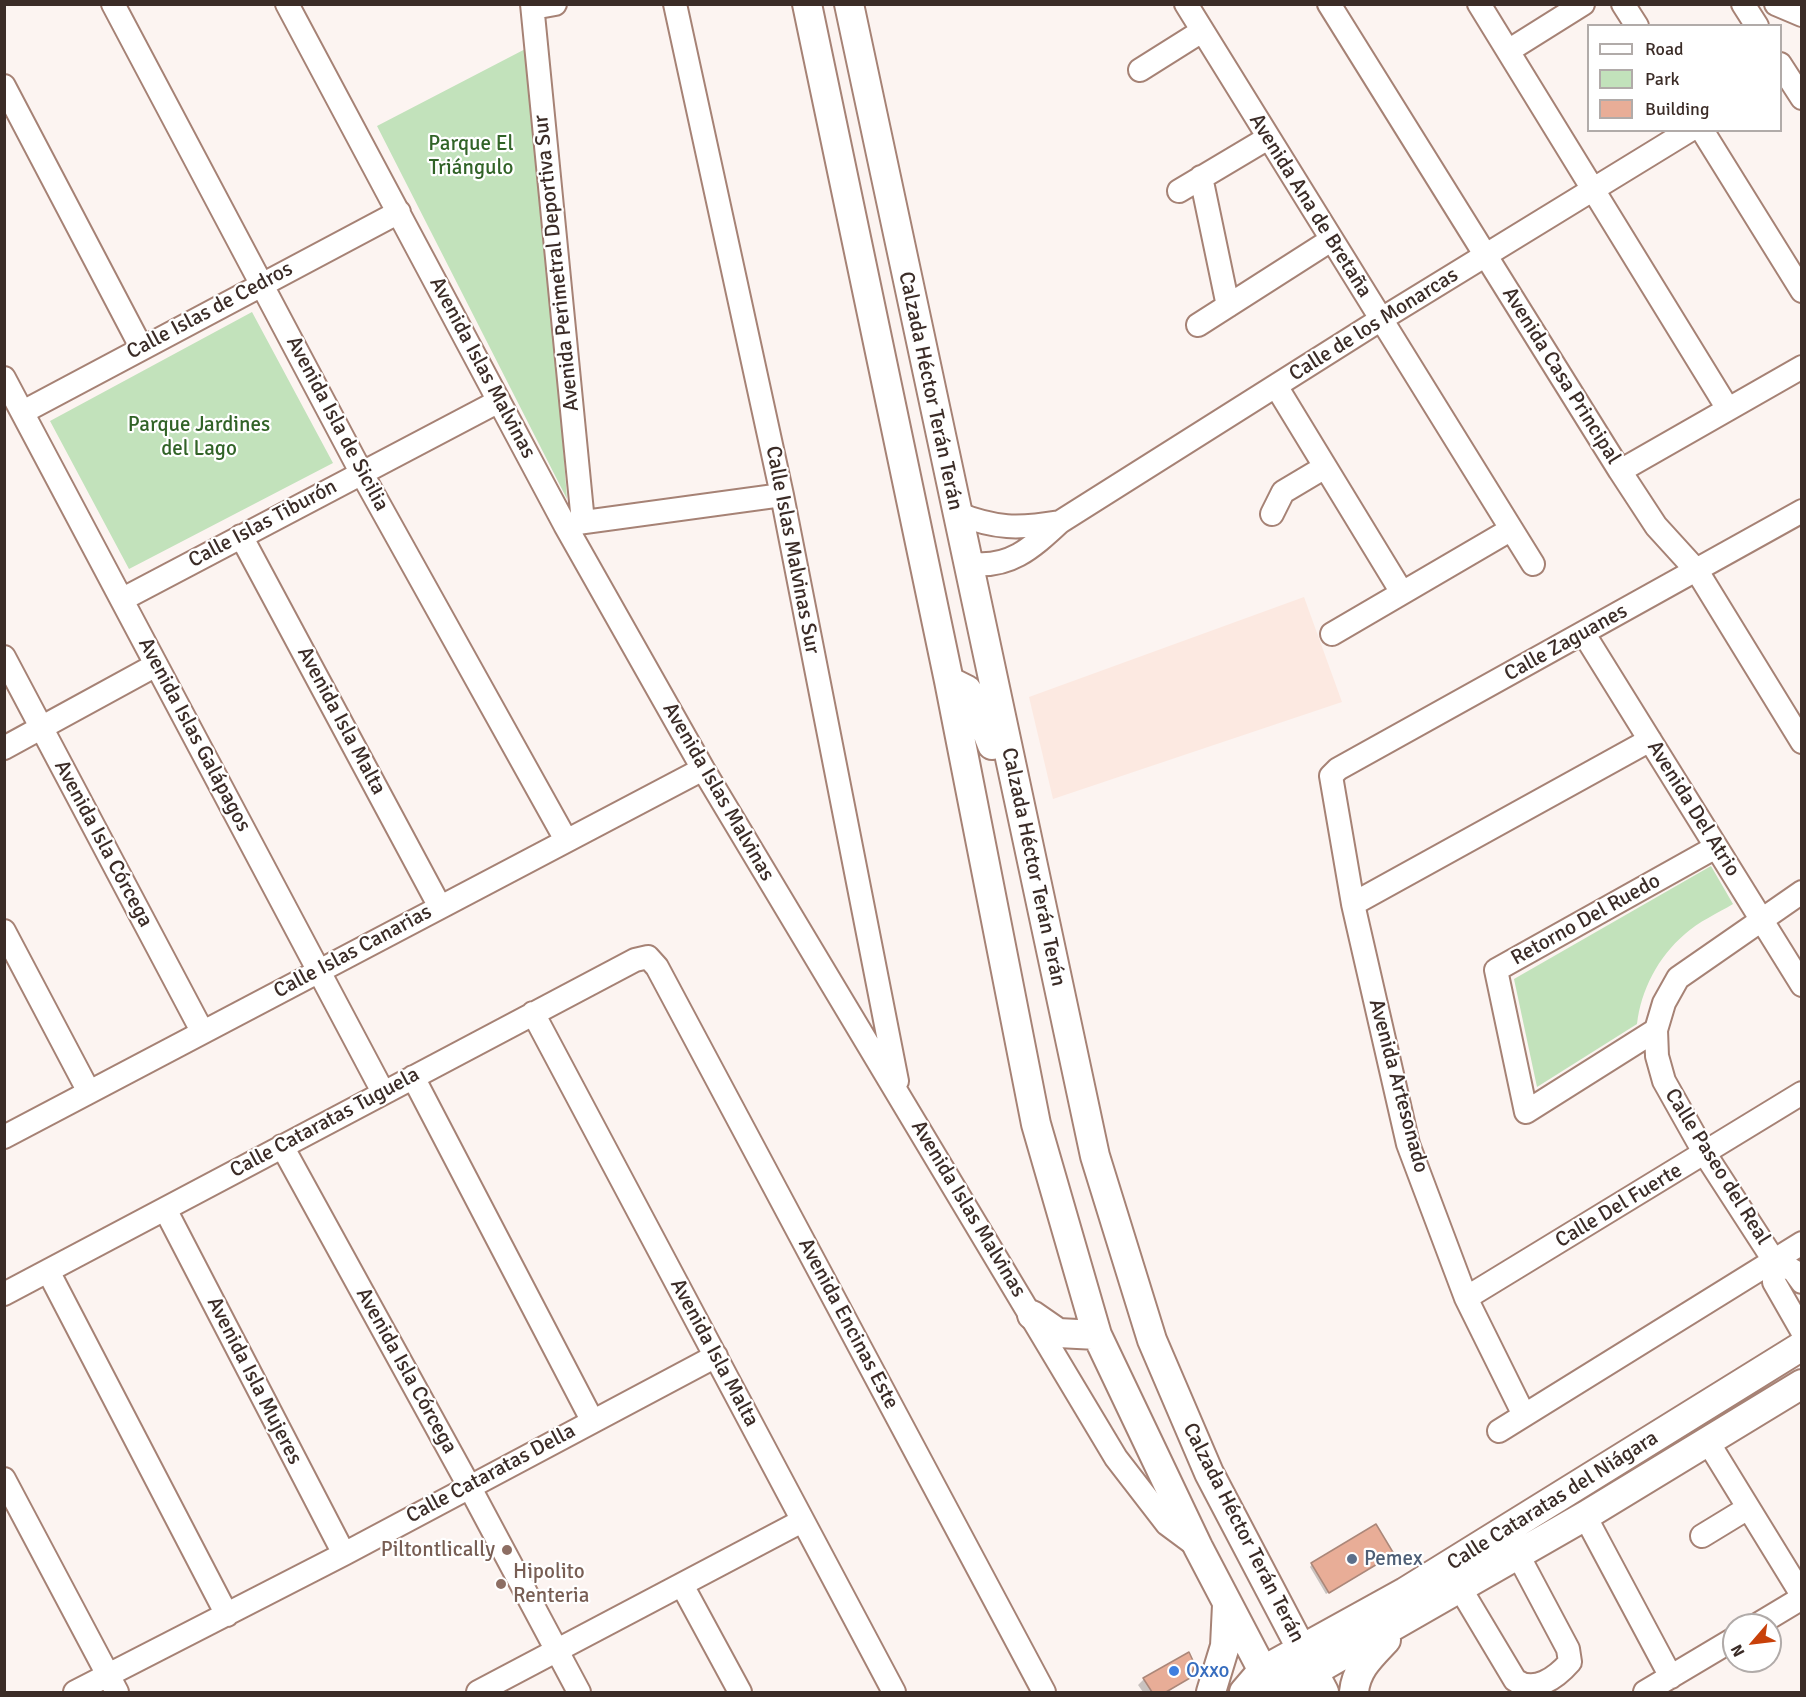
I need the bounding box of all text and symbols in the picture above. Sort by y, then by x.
legend [1587,24,1782,132]
text: Road [1645,38,1684,60]
text: Park [1645,68,1680,90]
text: Building [1645,98,1709,120]
street label: Avenida Ana de Bretaña [1243,109,1377,303]
street label: Avenida Perimetral Deportiva Sur [529,113,585,413]
park label: Parque El Triángulo [428,131,514,181]
street label: Calle Islas de Cedros [123,257,297,365]
street label: Calle de los Monarcas [1285,263,1463,387]
street label: Calzada Héctor Terán Terán [892,269,968,513]
street label: Avenida Islas Malvinas [424,273,540,463]
street label: Avenida Casa Principal [1496,283,1626,469]
street label: Avenida Isla de Sicilia [280,332,394,516]
park label: Parque Jardines del Lago [128,412,270,462]
street label: Calle Islas Malvinas Sur [759,444,825,656]
street label: Calle Islas Tiburón [184,474,342,574]
street label: Calle Zaguanes [1500,599,1632,687]
street label: Avenida Islas Galápagos [132,634,256,836]
street label: Avenida Isla Malta [291,643,391,799]
street label: Avenida Islas Malvinas [657,698,779,886]
street label: Avenida Del Atrio [1641,736,1745,882]
street label: Calzada Héctor Terán Terán [995,745,1071,989]
street label: Avenida Isla Córcega [48,756,158,932]
street label: Retorno Del Ruedo [1507,869,1665,971]
street label: Calle Islas Canarias [270,900,436,1004]
street label: Avenida Artesonado [1363,996,1433,1176]
street label: Calle Cataratas Tuguela [226,1062,424,1184]
street label: Calle Paseo del Real [1659,1084,1775,1250]
street label: Avenida Islas Malvinas [905,1116,1031,1302]
street label: Calle Del Fuerte [1551,1158,1687,1254]
street label: Avenida Encinas Este [792,1234,904,1414]
street label: Avenida Isla Malta [664,1275,764,1431]
street label: Avenida Isla Córcega [350,1284,462,1458]
street label: Avenida Isla Mujeres [201,1293,307,1469]
street label: Calle Cataratas Della [402,1419,580,1529]
street label: Calzada Héctor Terán Terán [1177,1419,1309,1647]
street label: Calle Cataratas del Niágara [1443,1426,1663,1576]
place label: Piltontlically [381,1537,495,1563]
marker: Piltontlically [500,1543,514,1557]
place label: Pemex [1364,1546,1423,1572]
marker: Pemex [1345,1552,1359,1566]
place label: Hipolito Renteria [513,1559,589,1609]
marker: Hipolito Renteria [494,1577,508,1591]
north arrow [1722,1613,1782,1673]
text: N [1726,1641,1749,1660]
place label: Oxxo [1186,1658,1229,1684]
marker: Oxxo [1167,1664,1181,1678]

